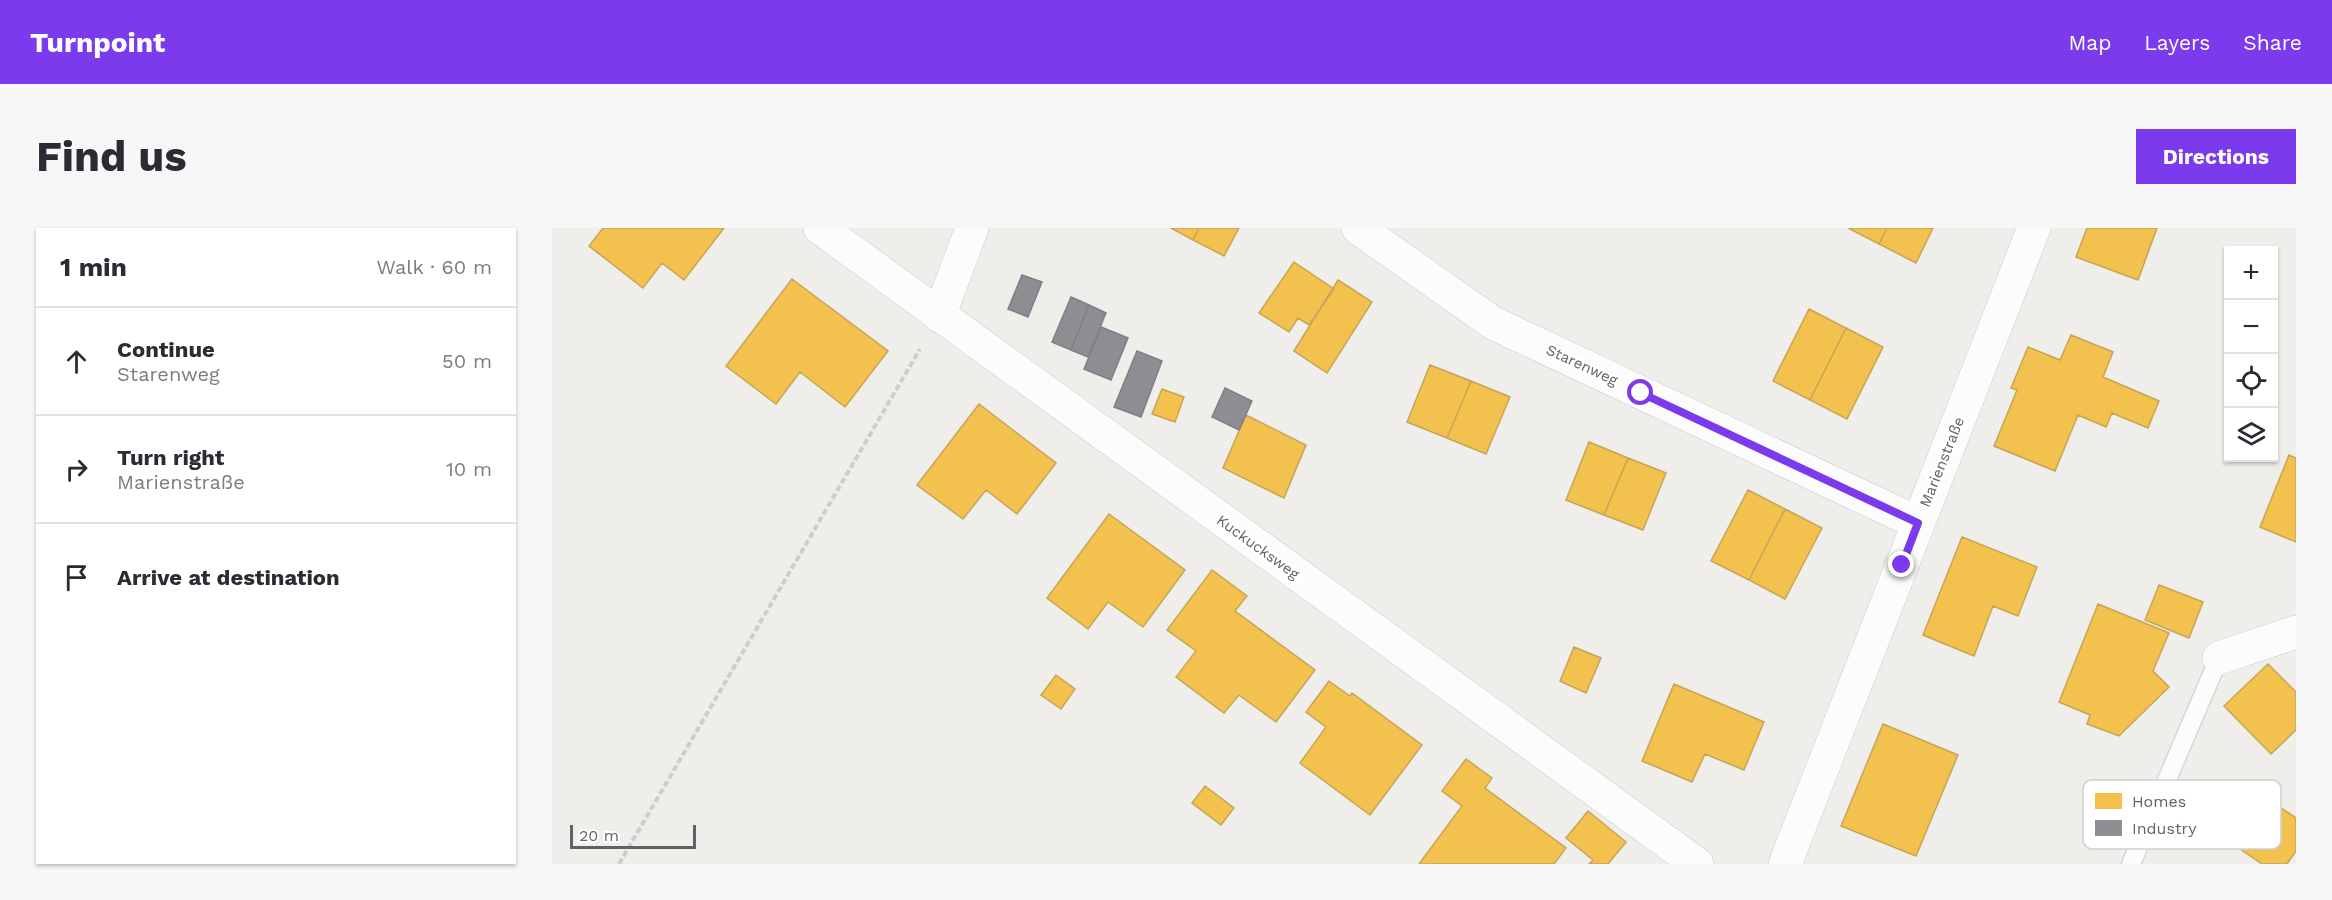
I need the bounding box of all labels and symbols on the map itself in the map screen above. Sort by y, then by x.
street label: Starenweg [1543,341,1621,389]
route start [1627,379,1653,405]
street label: Marienstraße [1916,414,1968,510]
street label: Kuckucksweg [1213,511,1303,583]
route end [1888,551,1914,577]
legend [2083,780,2281,849]
text: Homes [2132,792,2186,811]
text: Industry [2132,819,2197,838]
scale bar [570,822,696,850]

